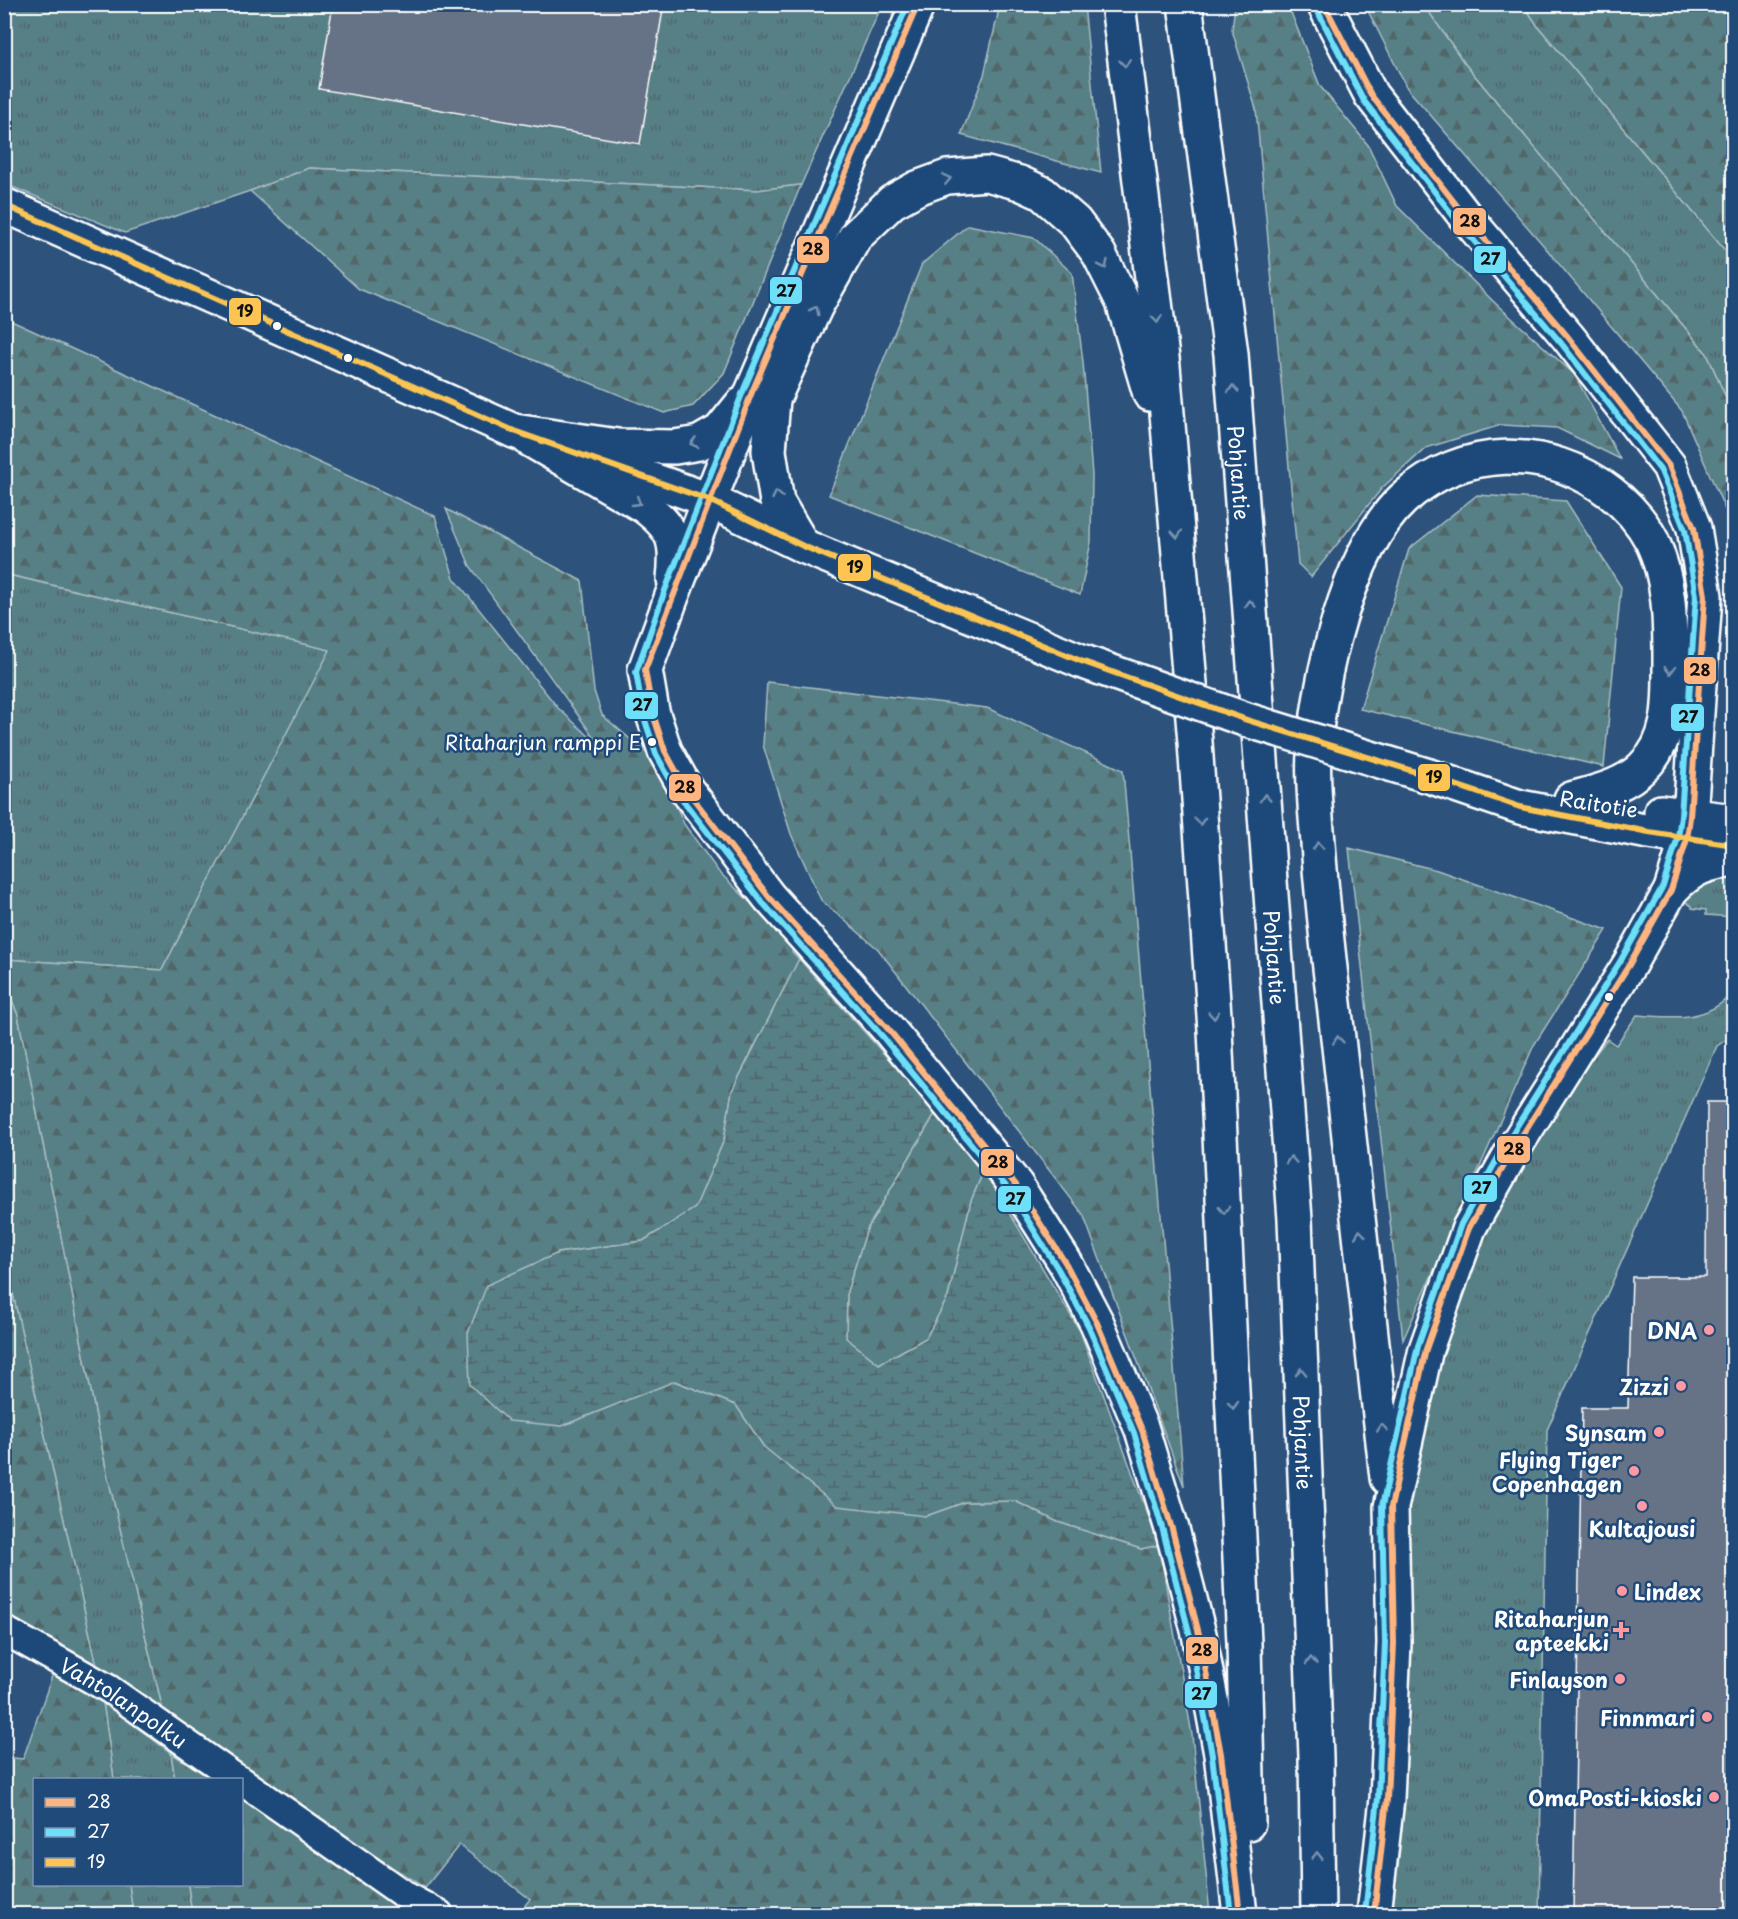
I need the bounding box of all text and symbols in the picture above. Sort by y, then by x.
one-way arrow [1118,58,1131,67]
one-way arrow [942,173,952,186]
line badge: 28 [1452,207,1487,236]
text: 28 [1459,208,1481,232]
line badge: 28 [796,235,830,264]
text: 28 [802,236,824,260]
line badge: 27 [1473,245,1507,274]
text: 27 [1480,246,1501,270]
one-way arrow [1097,259,1109,270]
line badge: 27 [769,276,803,305]
text: 27 [776,278,797,302]
line badge: 19 [228,297,262,326]
text: 19 [236,298,254,322]
one-way arrow [807,306,819,317]
one-way arrow [1150,314,1163,323]
unlabelled marker [271,320,283,332]
unlabelled marker [342,352,354,364]
one-way arrow [1227,384,1240,393]
street label: Pohjantie [1220,424,1259,521]
one-way arrow [689,436,700,448]
one-way arrow [771,490,784,500]
one-way arrow [631,495,641,507]
one-way arrow [1170,529,1183,538]
line badge: 19 [837,553,872,582]
text: 19 [846,554,864,578]
one-way arrow [1244,599,1257,608]
line badge: 28 [1683,656,1717,685]
text: 28 [1689,657,1711,681]
one-way arrow [1664,665,1676,674]
line badge: 27 [624,691,659,720]
text: 27 [632,692,653,716]
line badge: 27 [1670,703,1705,732]
text: 27 [1678,704,1699,728]
place label: Ritaharjun ramppi E [445,727,641,757]
marker: Ritaharjun ramppi E [646,736,658,748]
line badge: 19 [1417,763,1451,792]
text: 19 [1425,764,1443,788]
line badge: 28 [668,773,702,802]
text: 28 [674,774,696,798]
street label: Raitotie [1557,781,1641,825]
one-way arrow [1259,794,1272,803]
one-way arrow [1194,816,1207,825]
one-way arrow [1312,842,1325,851]
street label: Pohjantie [1256,909,1295,1006]
unlabelled marker [1603,991,1615,1003]
one-way arrow [1208,1011,1221,1020]
one-way arrow [1332,1036,1345,1045]
line badge: 28 [1496,1135,1531,1164]
text: 28 [1503,1136,1525,1160]
line badge: 28 [980,1148,1015,1177]
text: 28 [987,1149,1009,1173]
one-way arrow [1285,1156,1298,1165]
line badge: 27 [1463,1174,1498,1203]
text: 27 [1471,1175,1492,1199]
line badge: 27 [997,1185,1032,1213]
text: 27 [1005,1186,1026,1210]
one-way arrow [1217,1206,1230,1215]
one-way arrow [1354,1229,1367,1238]
place label: DNA [1647,1314,1698,1346]
marker: DNA [1702,1323,1716,1337]
one-way arrow [1294,1367,1307,1376]
place label: Zizzi [1619,1370,1669,1402]
marker: Zizzi [1674,1379,1688,1393]
street label: Pohjantie [1286,1394,1322,1490]
one-way arrow [1226,1400,1239,1409]
place label: Synsam [1565,1416,1647,1448]
one-way arrow [1376,1423,1388,1432]
marker: Synsam [1652,1425,1666,1439]
place label: Flying Tiger Copenhagen [1492,1443,1622,1499]
marker: Flying Tiger Copenhagen [1627,1464,1641,1478]
marker: Kultajousi [1635,1499,1649,1513]
place label: Kultajousi [1588,1512,1696,1544]
place label: Lindex [1634,1575,1701,1607]
marker: Lindex [1615,1584,1629,1598]
place label: Ritaharjun apteekki [1494,1602,1609,1658]
marker: Ritaharjun apteekki [1614,1623,1628,1637]
line badge: 28 [1185,1636,1219,1665]
text: 28 [1191,1637,1213,1661]
street label: Vahtolanpolku [54,1649,194,1755]
one-way arrow [1305,1657,1318,1666]
place label: Finlayson [1509,1663,1608,1695]
marker: Finlayson [1613,1672,1627,1686]
line badge: 27 [1184,1680,1218,1709]
text: 27 [1191,1681,1212,1705]
place label: Finnmari [1600,1701,1695,1733]
marker: Finnmari [1700,1710,1714,1724]
legend [33,1778,243,1886]
place label: OmaPosti-kioski [1528,1781,1702,1813]
text: 28 [87,1787,111,1814]
marker: OmaPosti-kioski [1707,1790,1721,1804]
text: 27 [87,1817,109,1844]
text: 19 [87,1847,106,1874]
one-way arrow [1311,1852,1323,1861]

